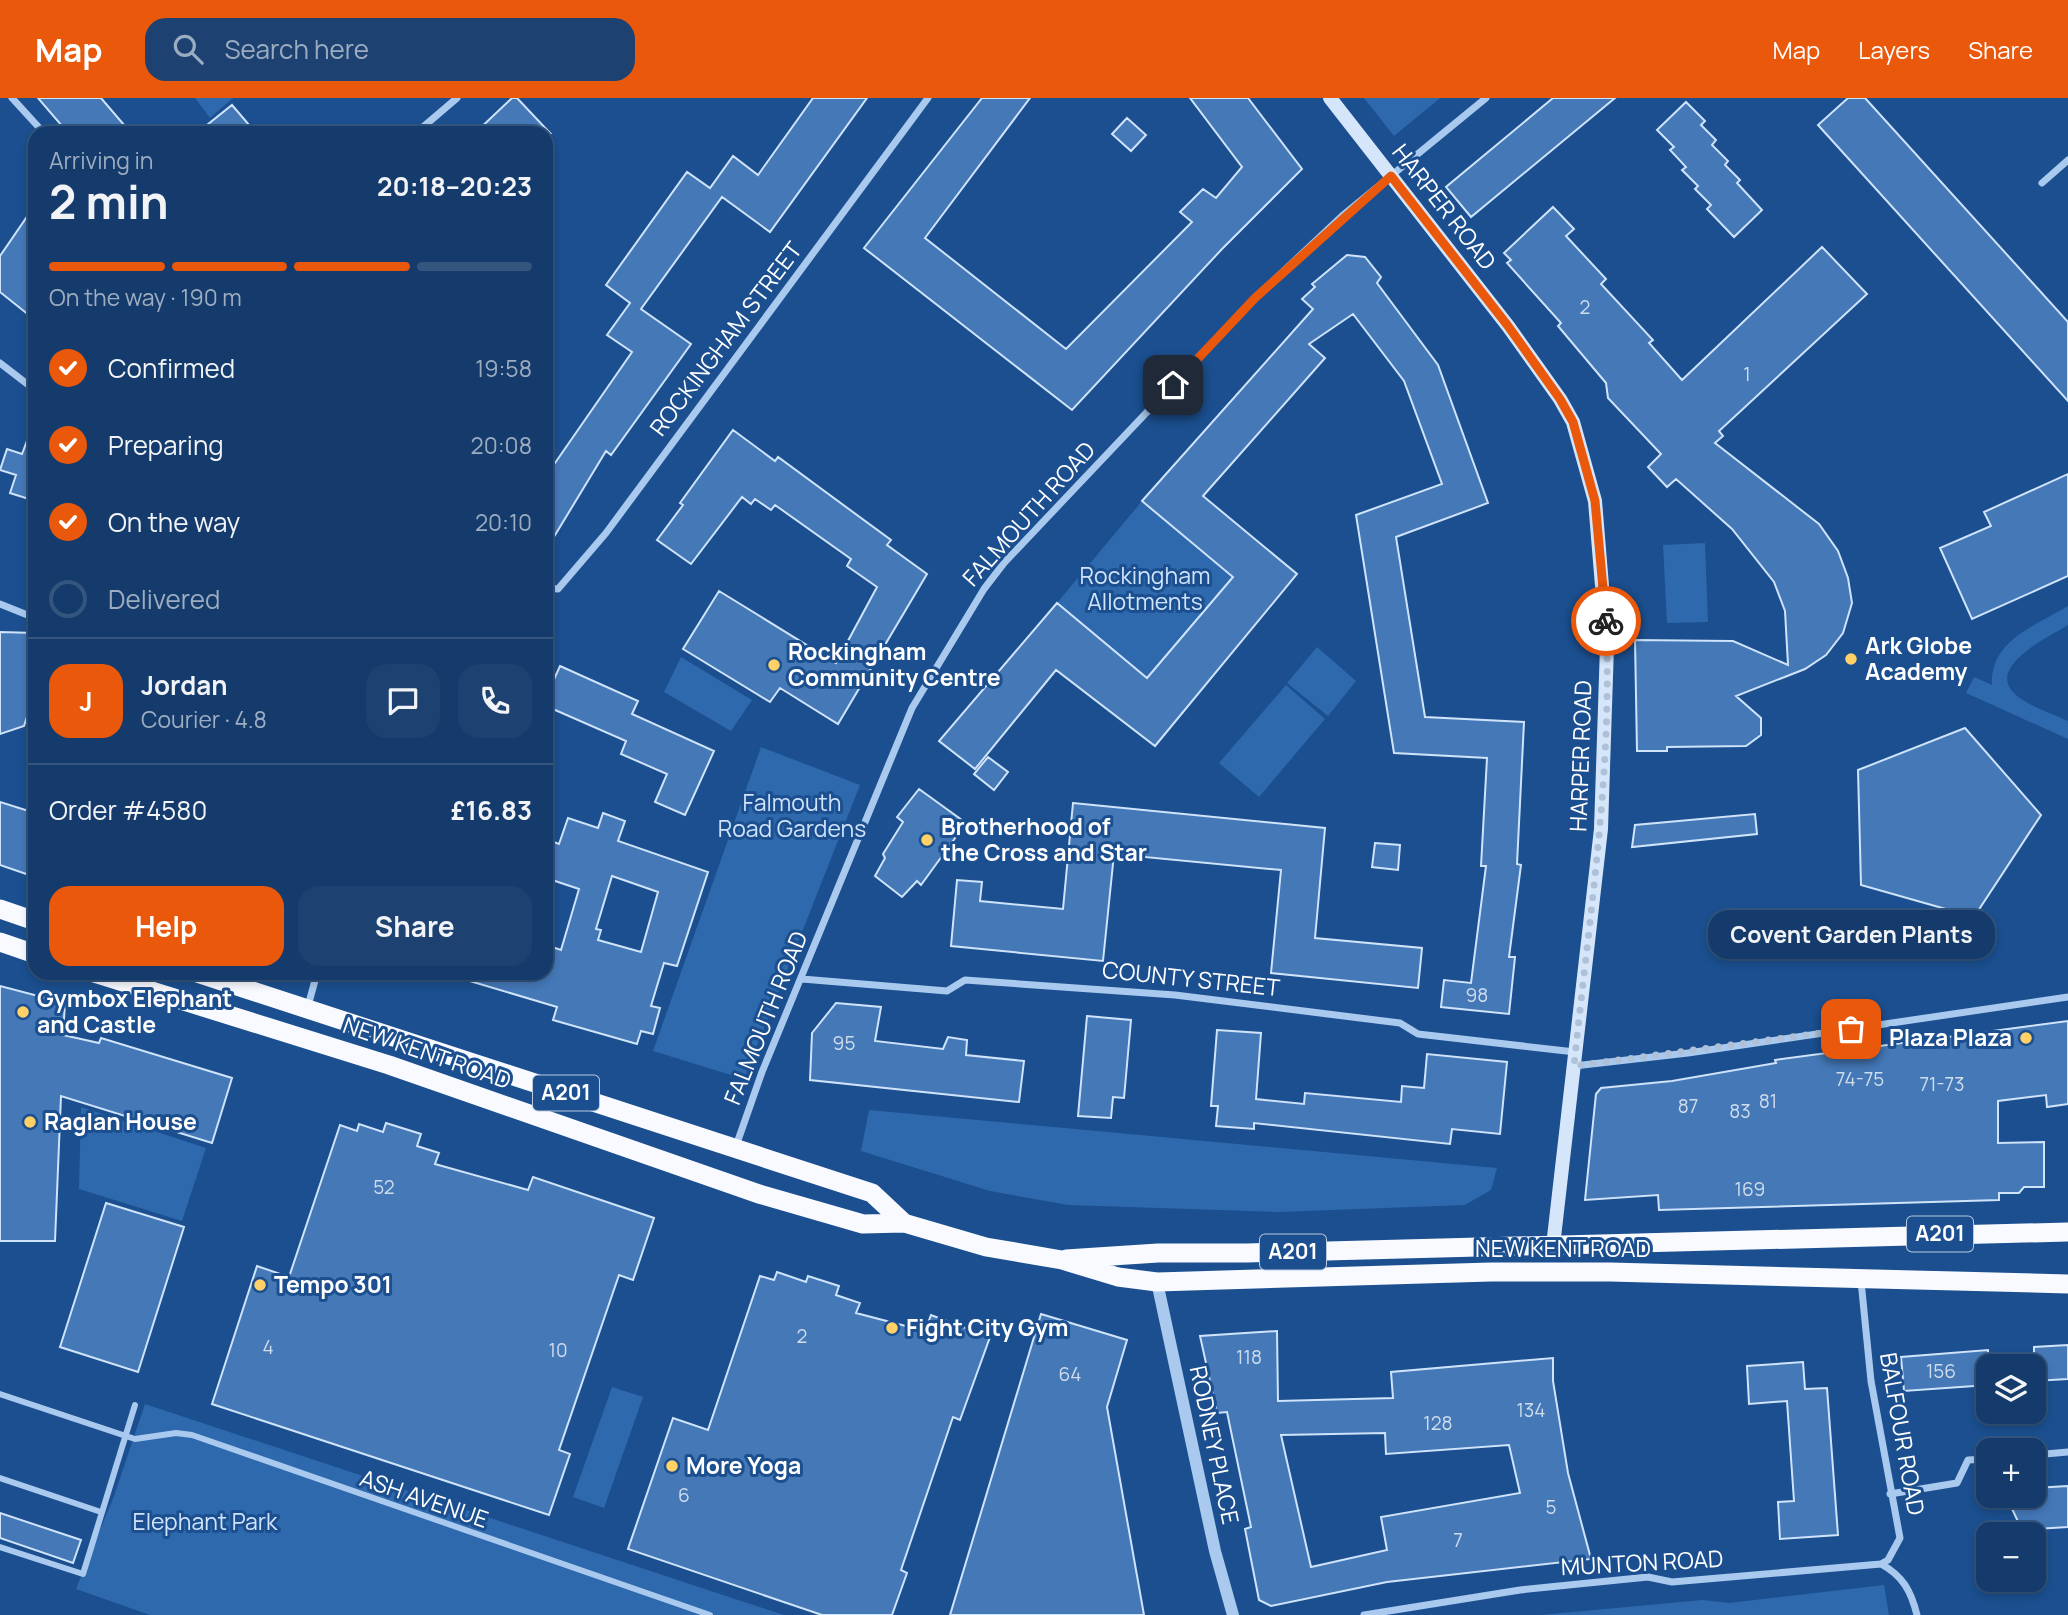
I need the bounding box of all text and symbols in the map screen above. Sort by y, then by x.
search box [145,18,635,81]
text: Map [35,27,103,72]
icon: search [169,30,207,68]
text: Search here [225,31,369,67]
text: Map [1773,33,1820,66]
text: Layers [1858,33,1930,66]
text: Share [1968,33,2033,66]
street label: HARPER ROAD [1386,137,1504,276]
text: Arriving in [49,144,154,176]
text: 20:18–20:23 [377,168,532,204]
text: 2 min [49,170,169,233]
street label: ROCKINGHAM STREET [642,235,809,442]
text: On the way · 190 m [49,281,242,313]
house number: 2 [1580,294,1590,320]
icon: check [49,349,87,387]
text: Confirmed [108,350,235,386]
text: 19:58 [475,352,532,384]
pin [1143,355,1203,415]
house number: 1 [1743,361,1751,387]
icon: home [1154,366,1192,404]
icon: check [49,426,87,464]
text: Preparing [108,427,224,463]
text: 20:08 [471,429,532,461]
street label: FALMOUTH ROAD [955,434,1102,593]
icon: check [49,503,87,541]
text: On the way [108,504,240,540]
text: 20:10 [475,506,532,538]
park label: Rockingham Allotments [1080,559,1210,617]
text: Delivered [108,581,220,617]
courier [1571,586,1641,656]
icon: bike [1587,602,1625,640]
place label: Ark Globe Academy [1865,629,1972,687]
place label: Rockingham Community Centre [788,635,1001,693]
marker: Ark Globe Academy [1843,651,1859,667]
marker: Rockingham Community Centre [766,657,782,673]
button: chat [366,664,440,738]
button: phone [458,664,532,738]
text: Jordan [141,667,227,703]
street label: HARPER ROAD [1561,680,1599,832]
text: J [79,683,93,719]
text: Courier · 4.8 [141,703,267,735]
park label: Falmouth Road Gardens [718,786,866,844]
text: Order #4580 [49,792,207,828]
text: £16.83 [451,792,532,828]
place label: Brotherhood of the Cross and Star [941,810,1147,868]
marker: Brotherhood of the Cross and Star [919,832,935,848]
button: Help [49,886,284,966]
button: Share [298,886,532,966]
callout: Covent Garden Plants [1708,910,1994,959]
text: Covent Garden Plants [1730,918,1973,950]
street label: FALMOUTH ROAD [716,926,814,1109]
street label: COUNTY STREET [1101,953,1282,1003]
place label: Gymbox Elephant and Castle [37,982,232,1040]
house number: 98 [1466,982,1488,1008]
pin [1821,999,1881,1059]
marker: Gymbox Elephant and Castle [15,1004,31,1020]
street label: NEW KENT ROAD [339,1008,516,1096]
icon: bag [1832,1010,1870,1048]
place label: Plaza Plaza [1889,1021,2012,1053]
house number: 95 [833,1030,855,1056]
marker: Plaza Plaza [2018,1030,2034,1046]
house number: 74-75 [1836,1066,1884,1092]
house number: 71-73 [1920,1071,1964,1097]
road number: A201 [533,1076,599,1110]
house number: 81 [1759,1088,1777,1114]
house number: 87 [1678,1093,1698,1119]
house number: 83 [1729,1098,1751,1124]
place label: Raglan House [44,1105,197,1137]
marker: Raglan House [22,1114,38,1130]
house number: 52 [373,1174,395,1200]
house number: 169 [1735,1176,1765,1202]
road number: A201 [1907,1216,1973,1252]
street label: NEW KENT ROAD [1475,1232,1651,1264]
road number: A201 [1260,1234,1326,1270]
place label: Tempo 301 [274,1268,392,1300]
marker: Tempo 301 [252,1277,268,1293]
place label: Fight City Gym [906,1311,1069,1343]
marker: Fight City Gym [884,1320,900,1336]
house number: 2 [797,1323,807,1349]
house number: 4 [262,1334,274,1360]
house number: 10 [548,1337,568,1363]
house number: 118 [1236,1344,1262,1370]
street label: BALFOUR ROAD [1873,1350,1933,1518]
map controls [1976,1354,2046,1592]
button: layers [1976,1354,2046,1424]
house number: 156 [1926,1358,1956,1384]
house number: 64 [1059,1361,1082,1387]
street label: RODNEY PLACE [1183,1363,1247,1527]
house number: 134 [1516,1397,1546,1423]
house number: 128 [1423,1410,1453,1436]
button: + [1976,1438,2046,1508]
place label: More Yoga [686,1449,801,1481]
marker: More Yoga [664,1458,680,1474]
street label: ASH AVENUE [356,1461,493,1535]
house number: 6 [678,1482,690,1508]
house number: 5 [1546,1494,1557,1520]
park label: Elephant Park [133,1505,278,1537]
button: − [1976,1522,2046,1592]
house number: 7 [1453,1527,1463,1553]
street label: MUNTON ROAD [1560,1542,1724,1582]

